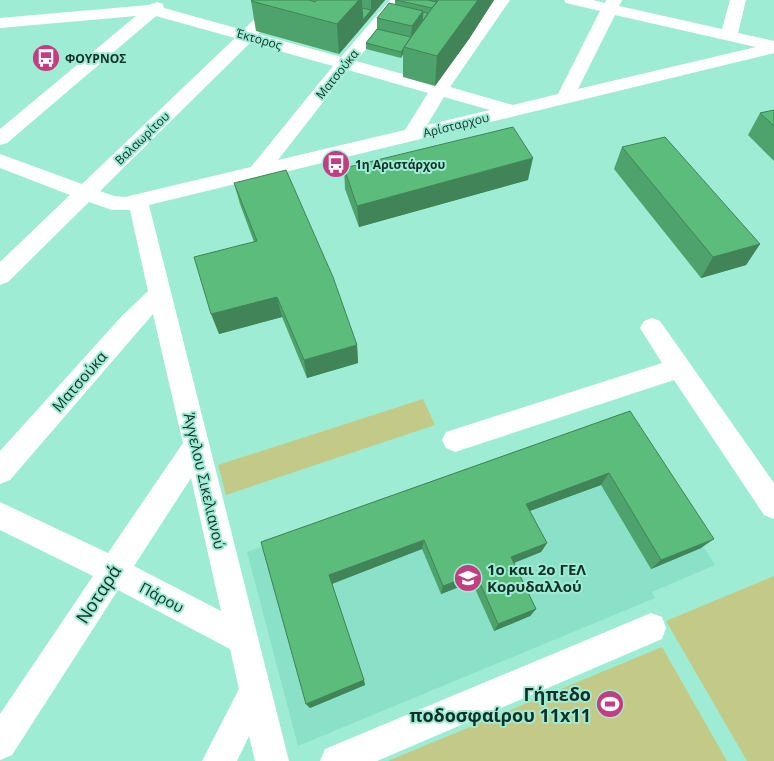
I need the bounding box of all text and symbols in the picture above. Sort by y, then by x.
street label: Έκτορος [233,24,284,54]
bus stop icon: ΦΟΥΡΝΟΣ [31,43,61,73]
street label: Ματσούκα [312,45,363,102]
place label: ΦΟΥΡΝΟΣ [65,50,126,67]
street label: Βαλαωρίτου [111,108,173,168]
street label: Αρίσταρχου [421,109,491,141]
bus stop icon: 1η Αριστάρχου [321,149,351,179]
place label: 1η Αριστάρχου [355,156,445,173]
street label: Ματσούκα [47,346,111,416]
street label: Άγγελου Σικελιανού [180,411,230,551]
place label: 1o και 2ο ΓΕΛ Κορυδαλλού [487,559,586,596]
street label: Νοταρά [70,560,126,628]
school or university icon: 1o και 2ο ΓΕΛ Κορυδαλλού [453,563,483,593]
street label: Πάρου [136,577,188,617]
place label: Γήπεδο ποδοσφαίρου 11x11 [409,682,591,727]
sports icon: Γήπεδο ποδοσφαίρου 11x11 [595,689,625,719]

